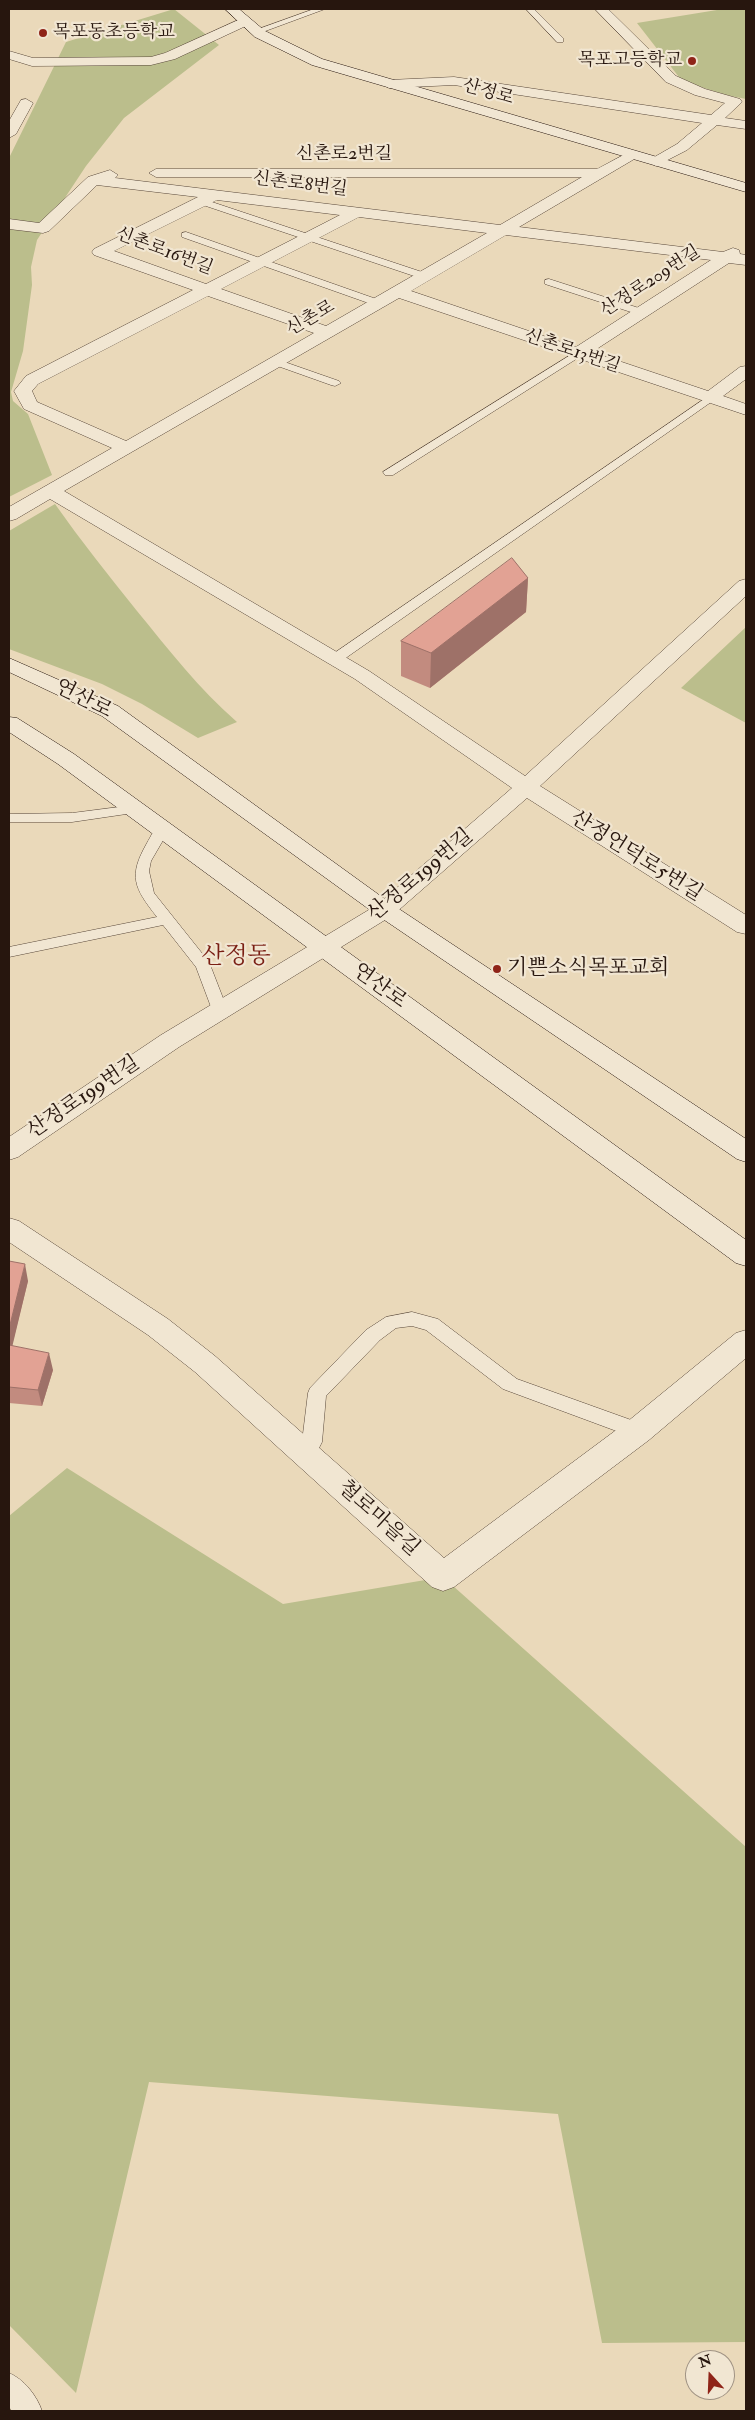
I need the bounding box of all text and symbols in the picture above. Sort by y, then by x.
place label: 목포동초등학교 [53,22,175,44]
marker: 목포동초등학교 [37,27,49,39]
place label: 목포고등학교 [578,50,682,72]
marker: 목포고등학교 [686,55,698,67]
street label: 산정로 [460,75,516,111]
street label: 신촌로2번길 [296,144,392,166]
street label: 신촌로8번길 [251,168,349,202]
street label: 신촌로16번길 [112,224,216,280]
street label: 산정로209번길 [597,242,705,322]
street label: 신촌로 [283,297,339,341]
street label: 신촌로13번길 [521,325,623,379]
street label: 연산로 [50,675,116,725]
street label: 산정언덕로5번길 [565,806,707,908]
street label: 산정로199번길 [363,824,479,928]
district label: 산정동 [201,944,271,972]
place label: 기쁜소식목포교회 [507,956,669,982]
street label: 연산로 [347,959,411,1015]
marker: 기쁜소식목포교회 [491,963,503,975]
street label: 산정로199번길 [23,1051,145,1145]
street label: 철로마을길 [332,1476,424,1562]
north arrow [685,2350,735,2400]
text: N [696,2351,714,2372]

